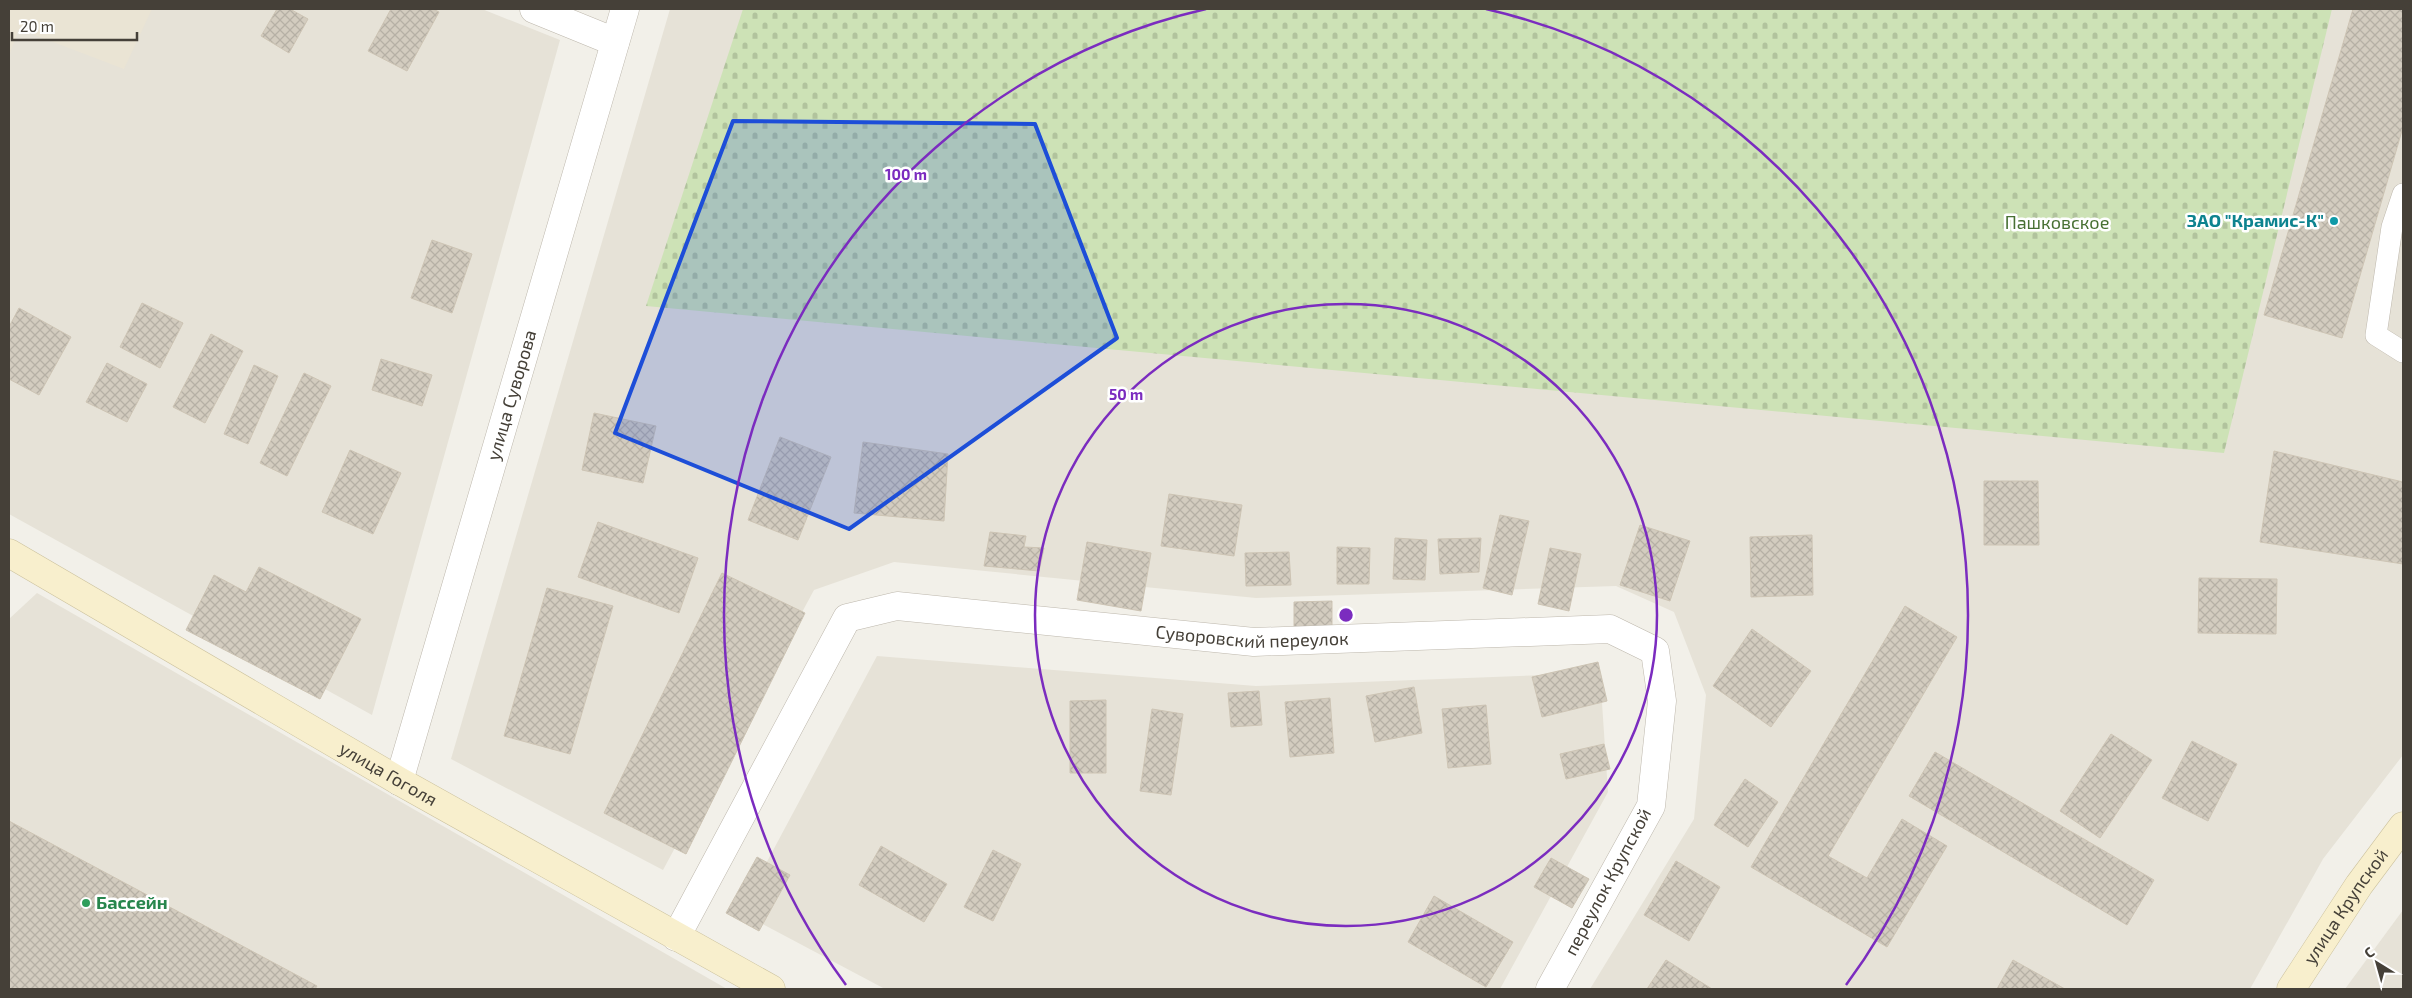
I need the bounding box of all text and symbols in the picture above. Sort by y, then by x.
scale bar [12,10,138,42]
text: 20 m [20,17,54,35]
text: 100 m [885,165,927,183]
place label: ЗАО "Крамис-К" [2187,209,2324,231]
park label: Пашковское [2005,211,2109,233]
marker: ЗАО "Крамис-К" [2328,215,2340,227]
street label: улица Суворова [481,327,541,463]
text: 50 m [1109,385,1143,403]
centre of rings [1337,606,1355,624]
street label: Суворовский переулок [1154,620,1349,652]
street label: улица Гоголя [336,737,441,810]
street label: переулок Крупской [1559,804,1655,959]
street label: улица Крупской [2298,844,2392,968]
place label: Бассейн [96,891,168,913]
marker: Бассейн [80,897,92,909]
north arrow [2352,938,2402,988]
text: С [2360,943,2377,961]

